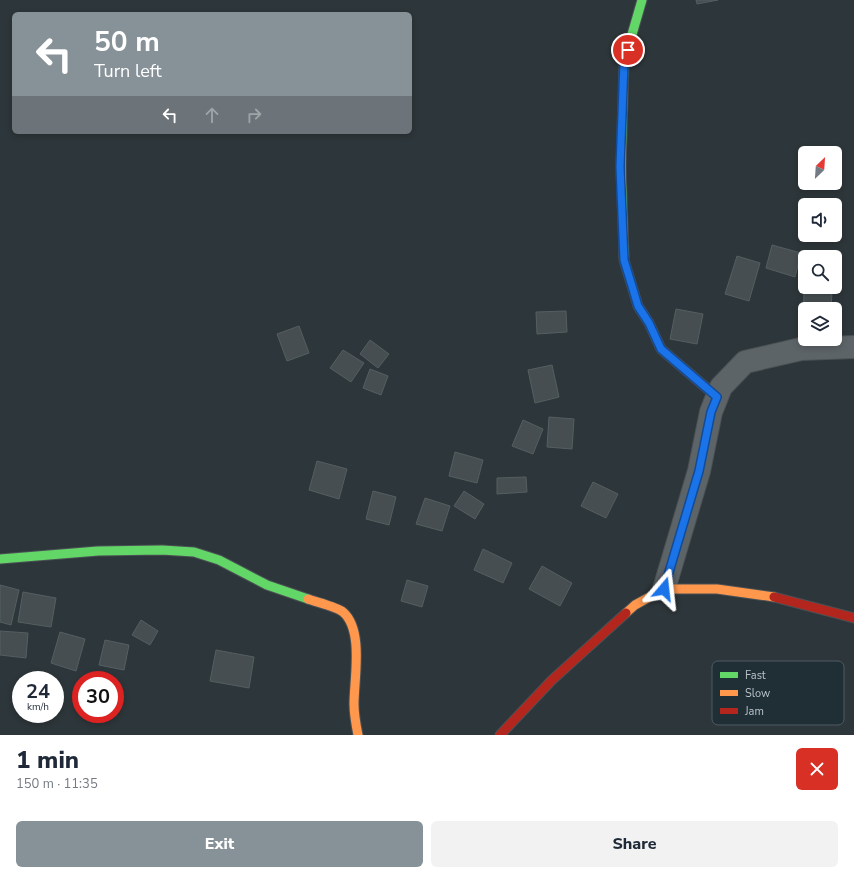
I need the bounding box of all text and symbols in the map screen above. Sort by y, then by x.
text: 50 m [94,23,160,61]
icon: left [28,28,80,80]
pin [611,33,645,67]
icon: arrive [617,39,639,61]
text: Turn left [94,59,162,83]
icon: left [159,104,181,126]
icon: ahead [201,104,223,126]
icon: right [243,104,265,126]
north arrow [798,146,842,190]
map controls [798,146,842,346]
button: sound [798,198,842,242]
button: search [798,250,842,294]
button: layers [798,302,842,346]
position arrow [643,568,685,610]
legend [712,661,844,725]
text: Fast [745,668,766,683]
speed limit sign: 30 [72,671,124,723]
text: 24 [26,678,50,705]
text: Slow [745,686,770,701]
text: km/h [27,700,49,714]
text: Jam [744,704,764,719]
text: 1 min [16,744,79,776]
button: close [796,748,838,790]
text: 150 m · 11:35 [16,775,98,793]
button: Exit [16,821,423,867]
button: Share [431,821,838,867]

